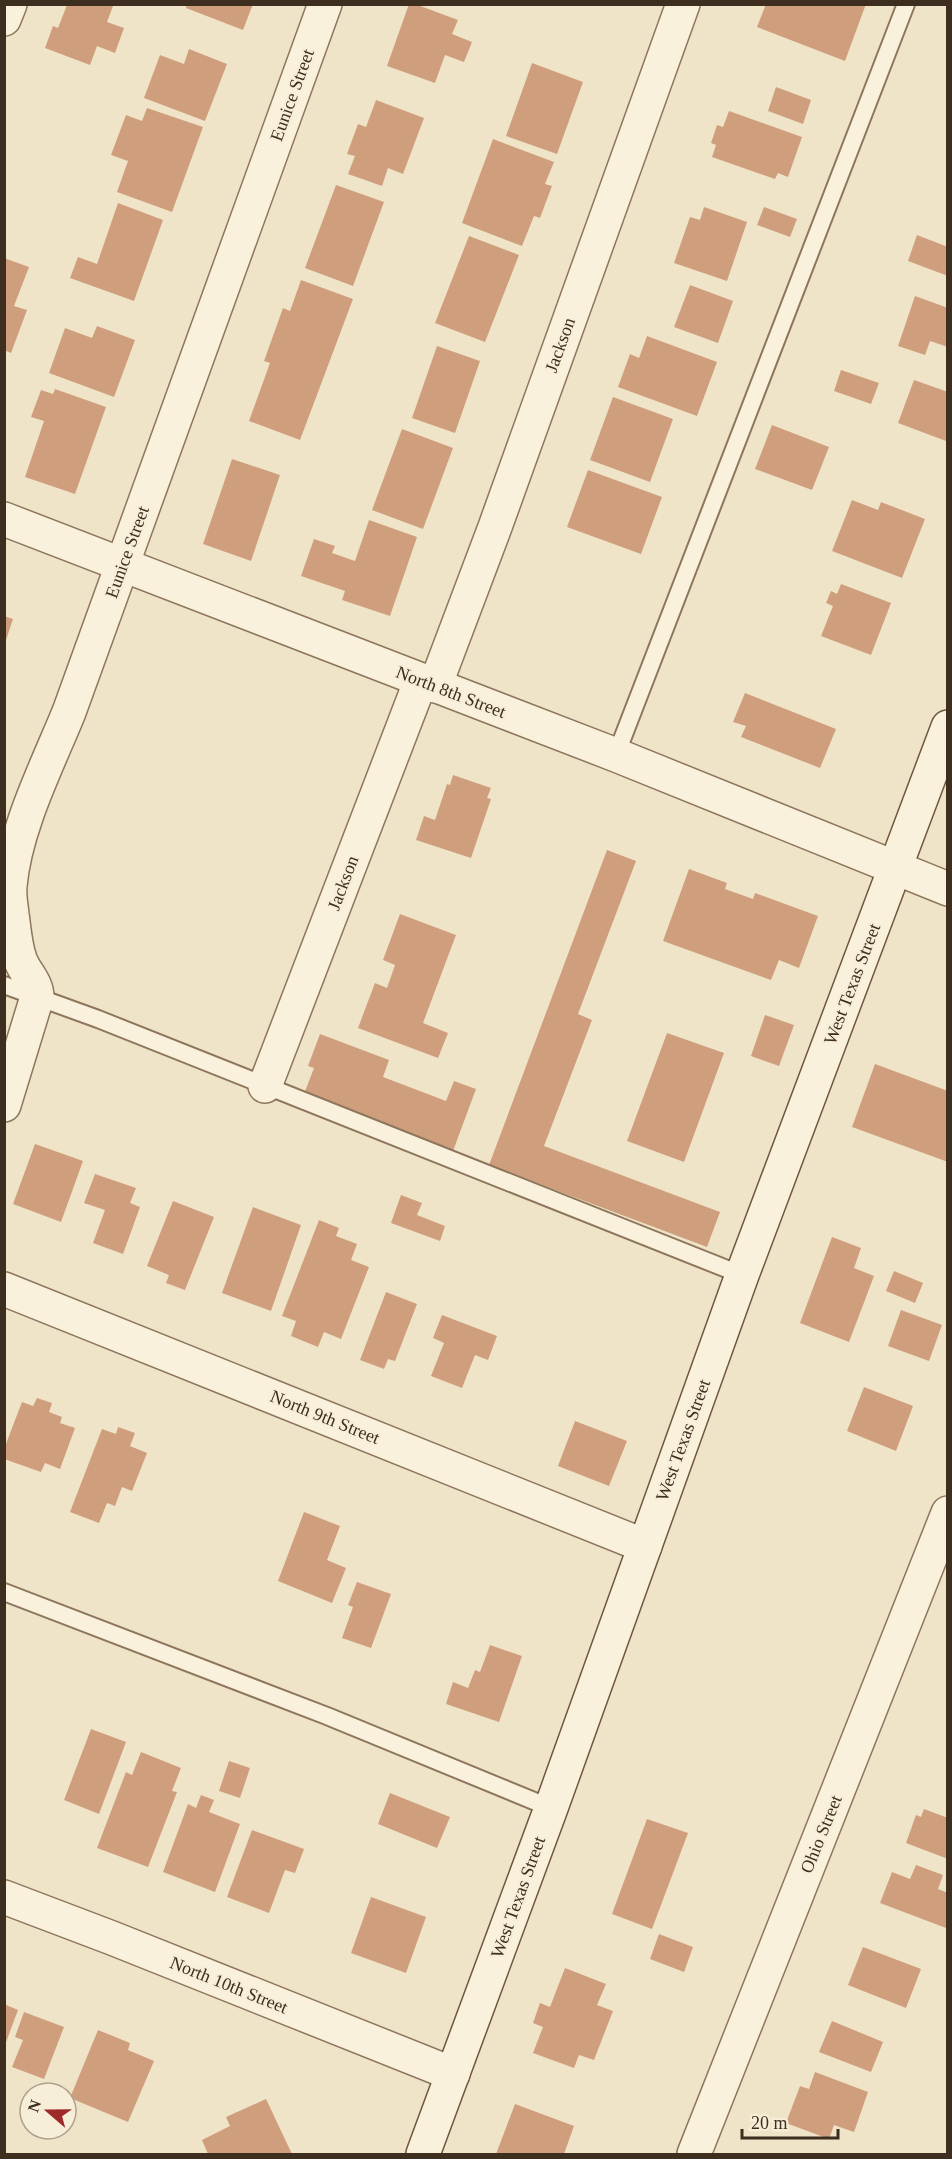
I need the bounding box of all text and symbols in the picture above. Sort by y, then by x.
street label: Eunice Street [266,46,318,144]
street label: Jackson [541,315,579,375]
street label: Eunice Street [101,503,153,601]
street label: North 8th Street [393,662,509,722]
street label: Jackson [323,853,363,913]
street label: West Texas Street [820,921,884,1047]
street label: West Texas Street [652,1376,714,1504]
street label: North 9th Street [267,1386,383,1448]
street label: Ohio Street [796,1792,846,1876]
street label: West Texas Street [487,1833,549,1961]
street label: North 10th Street [167,1952,291,2018]
north arrow [18,2081,78,2141]
text: N [24,2097,44,2114]
scale bar [742,2102,838,2140]
text: 20 m [751,2113,788,2133]

